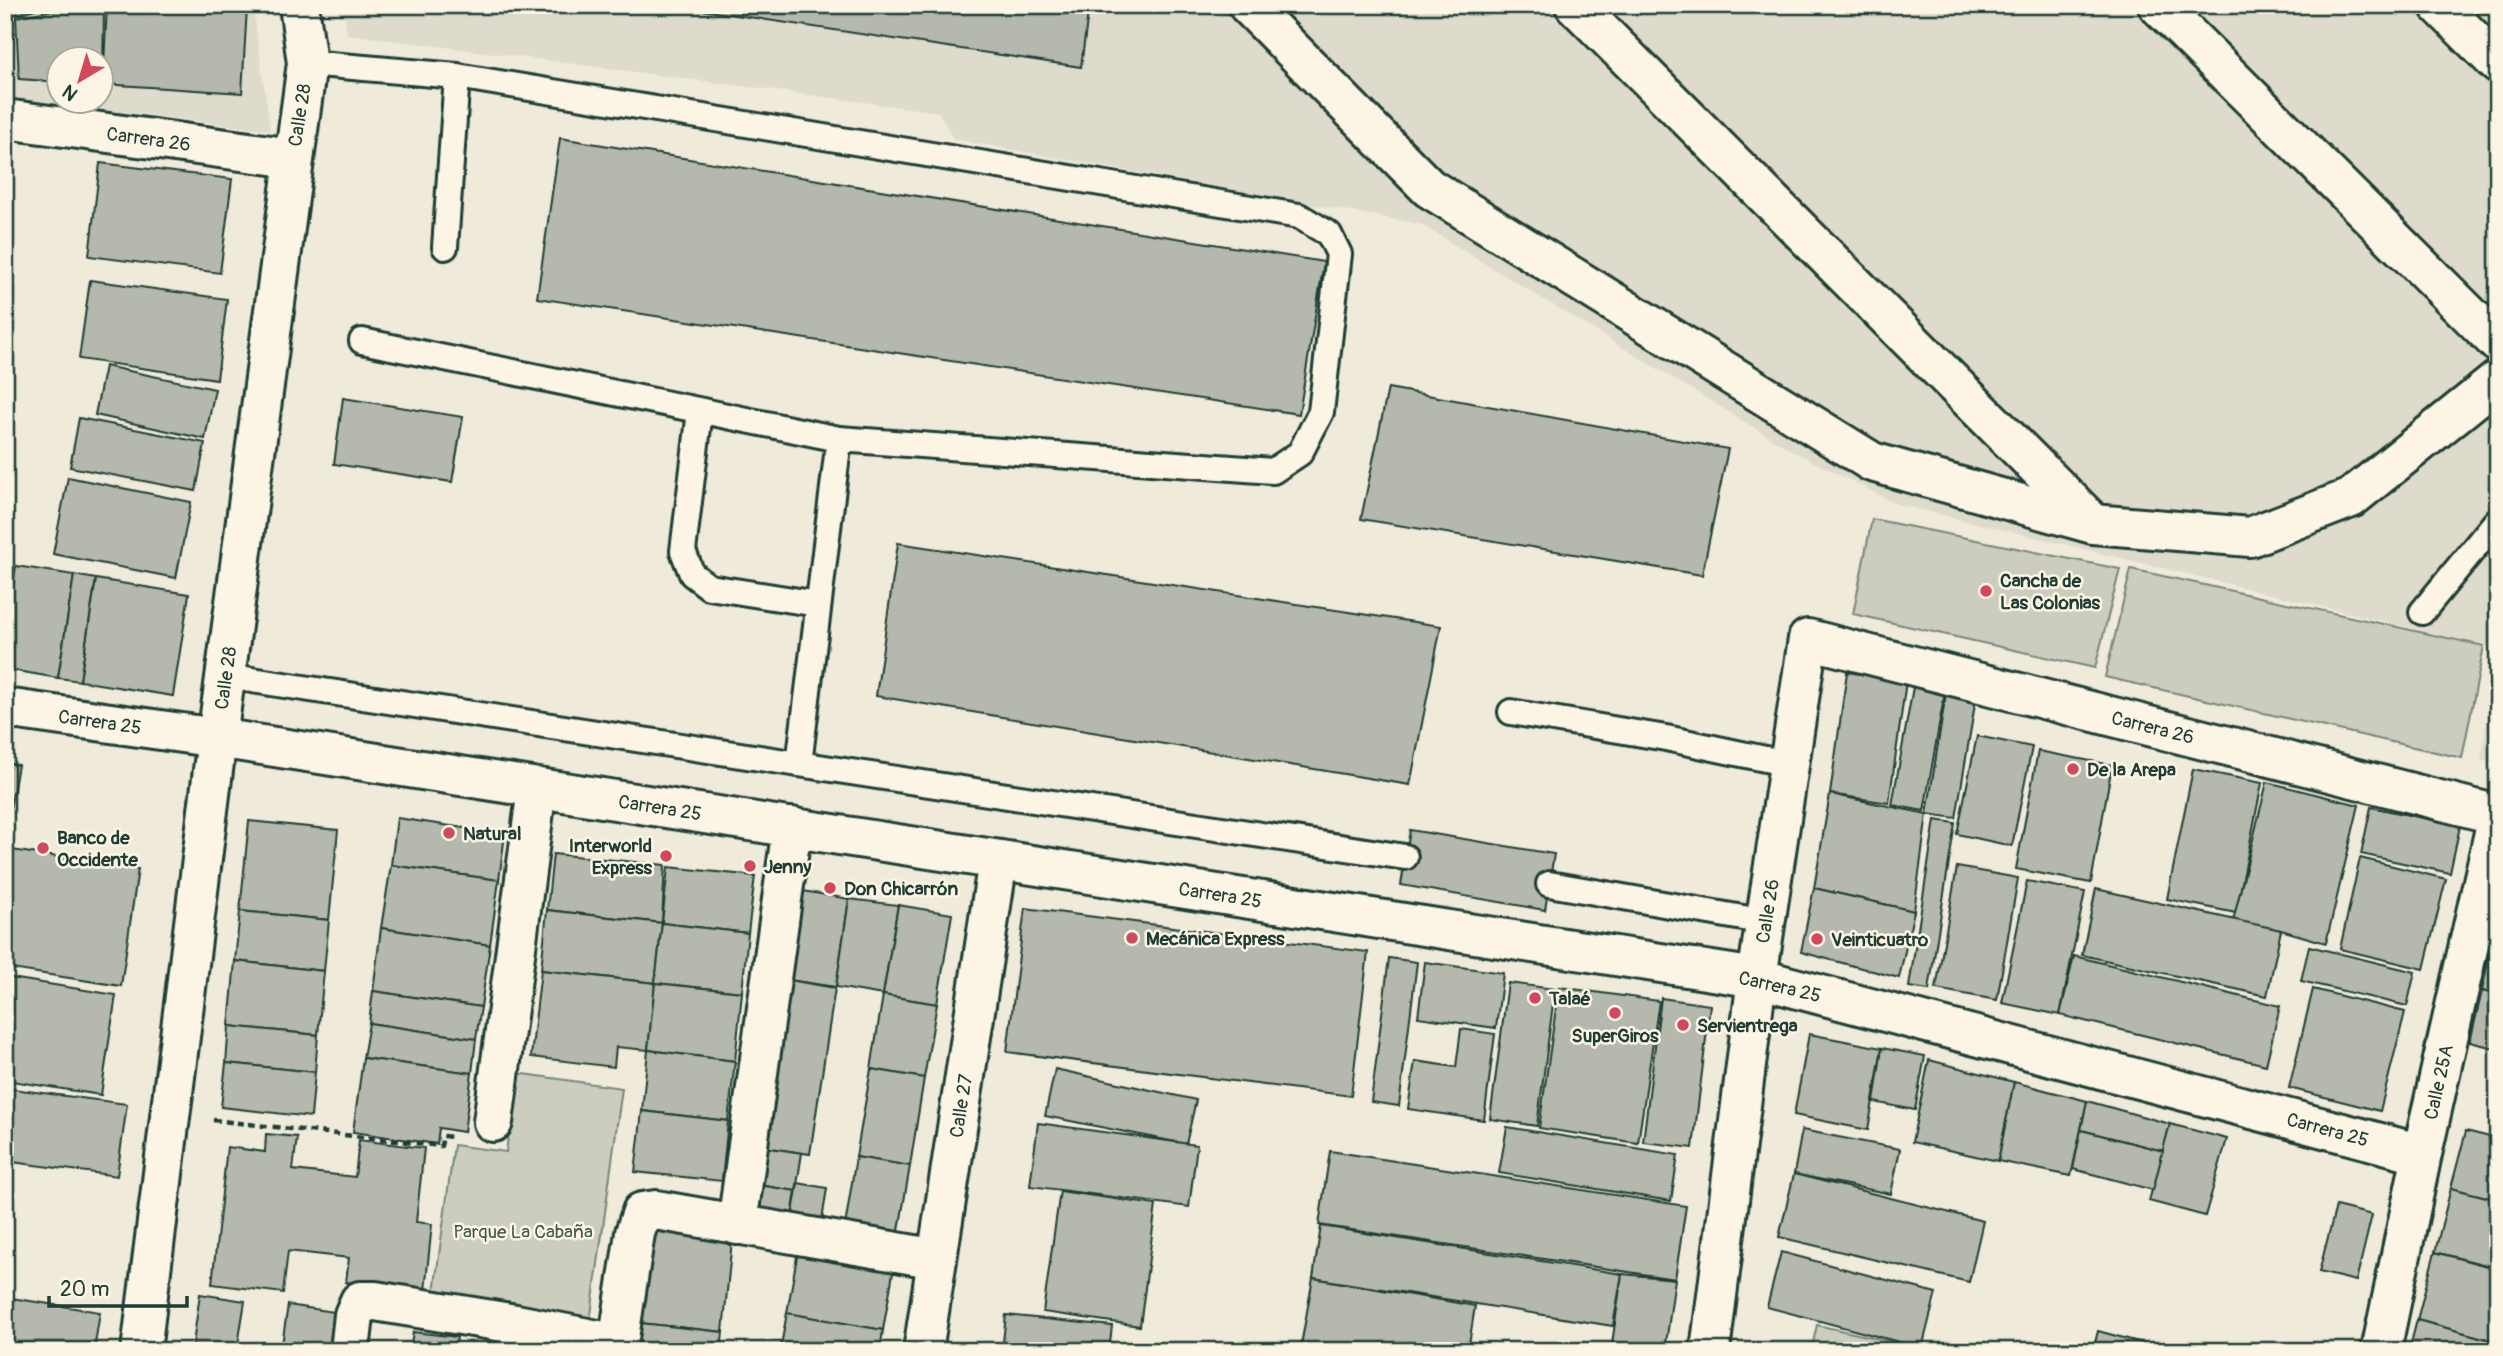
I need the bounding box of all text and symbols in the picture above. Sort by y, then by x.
north arrow [46,46,116,116]
text: N [58,79,83,106]
street label: Calle 28 [283,82,317,148]
street label: Carrera 26 [105,122,192,157]
place label: Cancha de Las Colonias [2000,569,2101,615]
marker: Cancha de Las Colonias [1978,583,1994,599]
street label: Calle 28 [210,645,242,711]
street label: Carrera 25 [57,705,143,740]
street label: Carrera 26 [2109,706,2197,750]
place label: De la Arepa [2087,758,2176,782]
marker: De la Arepa [2065,761,2081,777]
street label: Carrera 25 [617,790,703,826]
place label: Natural [463,822,521,846]
marker: Natural [441,825,457,841]
place label: Banco de Occidente [57,826,138,872]
place label: Interworld Express [569,834,653,880]
marker: Banco de Occidente [35,840,51,856]
marker: Interworld Express [658,848,674,864]
place label: Jenny [764,855,812,879]
marker: Jenny [742,858,758,874]
place label: Don Chicarrón [844,877,958,901]
street label: Carrera 25 [1177,877,1263,914]
street label: Calle 26 [1751,877,1785,945]
marker: Don Chicarrón [822,880,838,896]
place label: Mecánica Express [1146,927,1285,951]
place label: Veinticuatro [1831,928,1929,952]
marker: Mecánica Express [1124,930,1140,946]
marker: Veinticuatro [1809,931,1825,947]
street label: Carrera 25 [1736,966,1823,1008]
place label: Talaé [1548,987,1591,1011]
marker: Talaé [1527,990,1543,1006]
marker: SuperGiros [1607,1005,1623,1021]
place label: Servientrega [1697,1014,1798,1038]
marker: Servientrega [1675,1017,1691,1033]
place label: SuperGiros [1572,1024,1659,1048]
street label: Calle 25A [2419,1042,2459,1122]
street label: Calle 27 [945,1073,978,1139]
street label: Carrera 25 [2284,1108,2371,1152]
park label: Parque La Cabaña [453,1220,593,1244]
scale bar [49,1265,187,1309]
text: 20 m [60,1276,109,1303]

